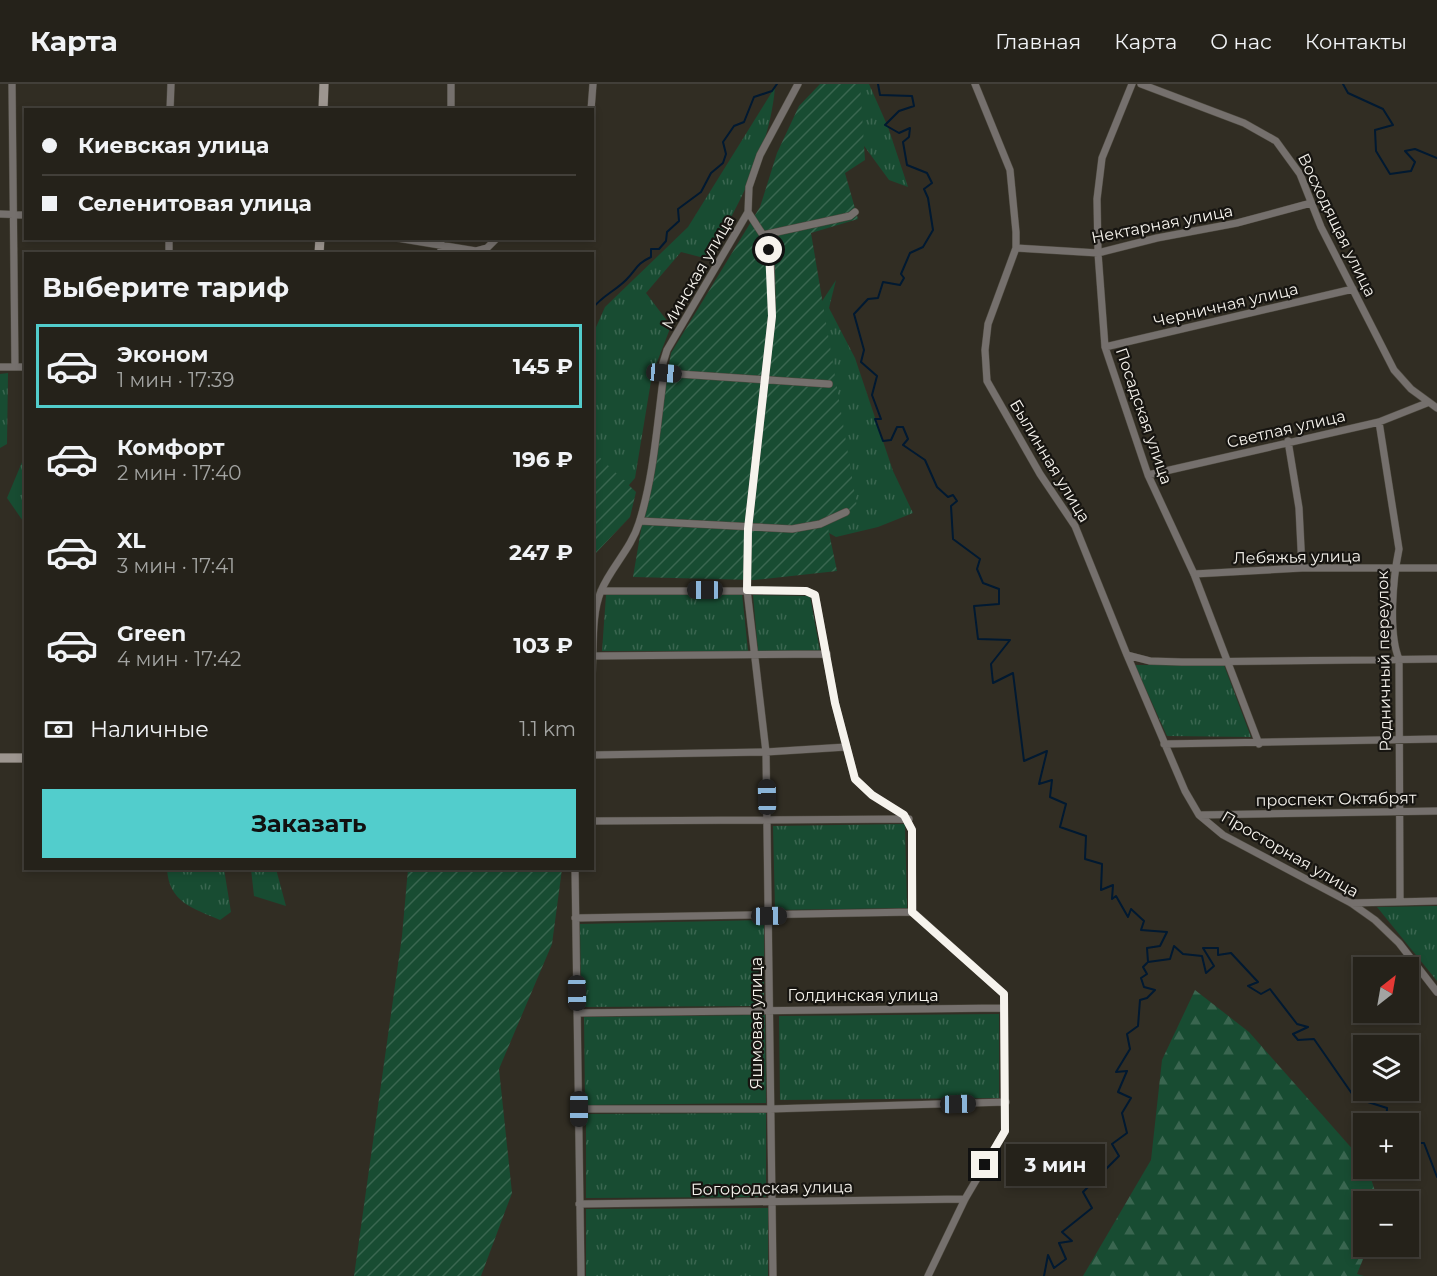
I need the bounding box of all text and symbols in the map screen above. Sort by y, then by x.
text: Карта [30,24,118,58]
text: Главная [995,29,1081,54]
text: Карта [1114,29,1177,54]
text: О нас [1210,29,1272,54]
text: Контакты [1305,29,1407,54]
text: Киевская улица [78,132,269,159]
street label: Восходящая улица [1294,150,1380,300]
text: Селенитовая улица [78,190,312,217]
street label: Нектарная улица [1090,201,1234,247]
street label: Минская улица [658,212,738,332]
route start [755,236,782,263]
text: Выберите тариф [42,271,289,304]
street label: Черничная улица [1152,279,1300,331]
icon: car [45,339,99,393]
text: Эконом [117,341,208,368]
street label: Посадская улица [1112,345,1176,487]
text: 145 ₽ [513,353,573,380]
car [645,362,683,384]
text: 1 мин · 17:39 [117,368,234,392]
street label: Былинная улица [1006,396,1094,526]
street label: Светлая улица [1225,406,1347,452]
icon: car [45,432,99,486]
text: Комфорт [117,434,225,461]
text: 196 ₽ [513,446,573,473]
text: 2 мин · 17:40 [117,461,241,485]
icon: car [45,525,99,579]
text: XL [117,527,146,554]
text: 247 ₽ [509,539,573,566]
street label: Лебяжья улица [1233,546,1361,568]
text: 3 мин · 17:41 [117,554,235,578]
street label: Родничный переулок [1373,570,1395,752]
car [687,581,723,599]
icon: car [45,618,99,672]
text: Green [117,620,186,647]
text: 103 ₽ [513,632,573,659]
text: 4 мин · 17:42 [117,647,241,671]
icon: cash [42,713,75,746]
text: Наличные [90,716,209,743]
text: 1.1 km [519,717,576,741]
car [758,779,776,815]
street label: проспект Октябрят [1255,788,1417,810]
button: Заказать [42,789,576,858]
street label: Просторная улица [1218,807,1362,901]
car [751,907,787,925]
street label: Яшмовая улица [747,957,766,1089]
north arrow [1353,957,1419,1023]
map controls [1353,957,1419,1257]
car [568,975,586,1011]
street label: Голдинская улица [787,986,939,1005]
button: layers [1353,1035,1419,1101]
car [570,1091,588,1127]
car [940,1095,976,1113]
button: + [1353,1113,1419,1179]
callout: 3 мин [1006,1144,1105,1186]
route end [971,1151,998,1178]
text: 3 мин [1025,1153,1086,1177]
street label: Богородская улица [691,1177,853,1199]
button: − [1353,1191,1419,1257]

